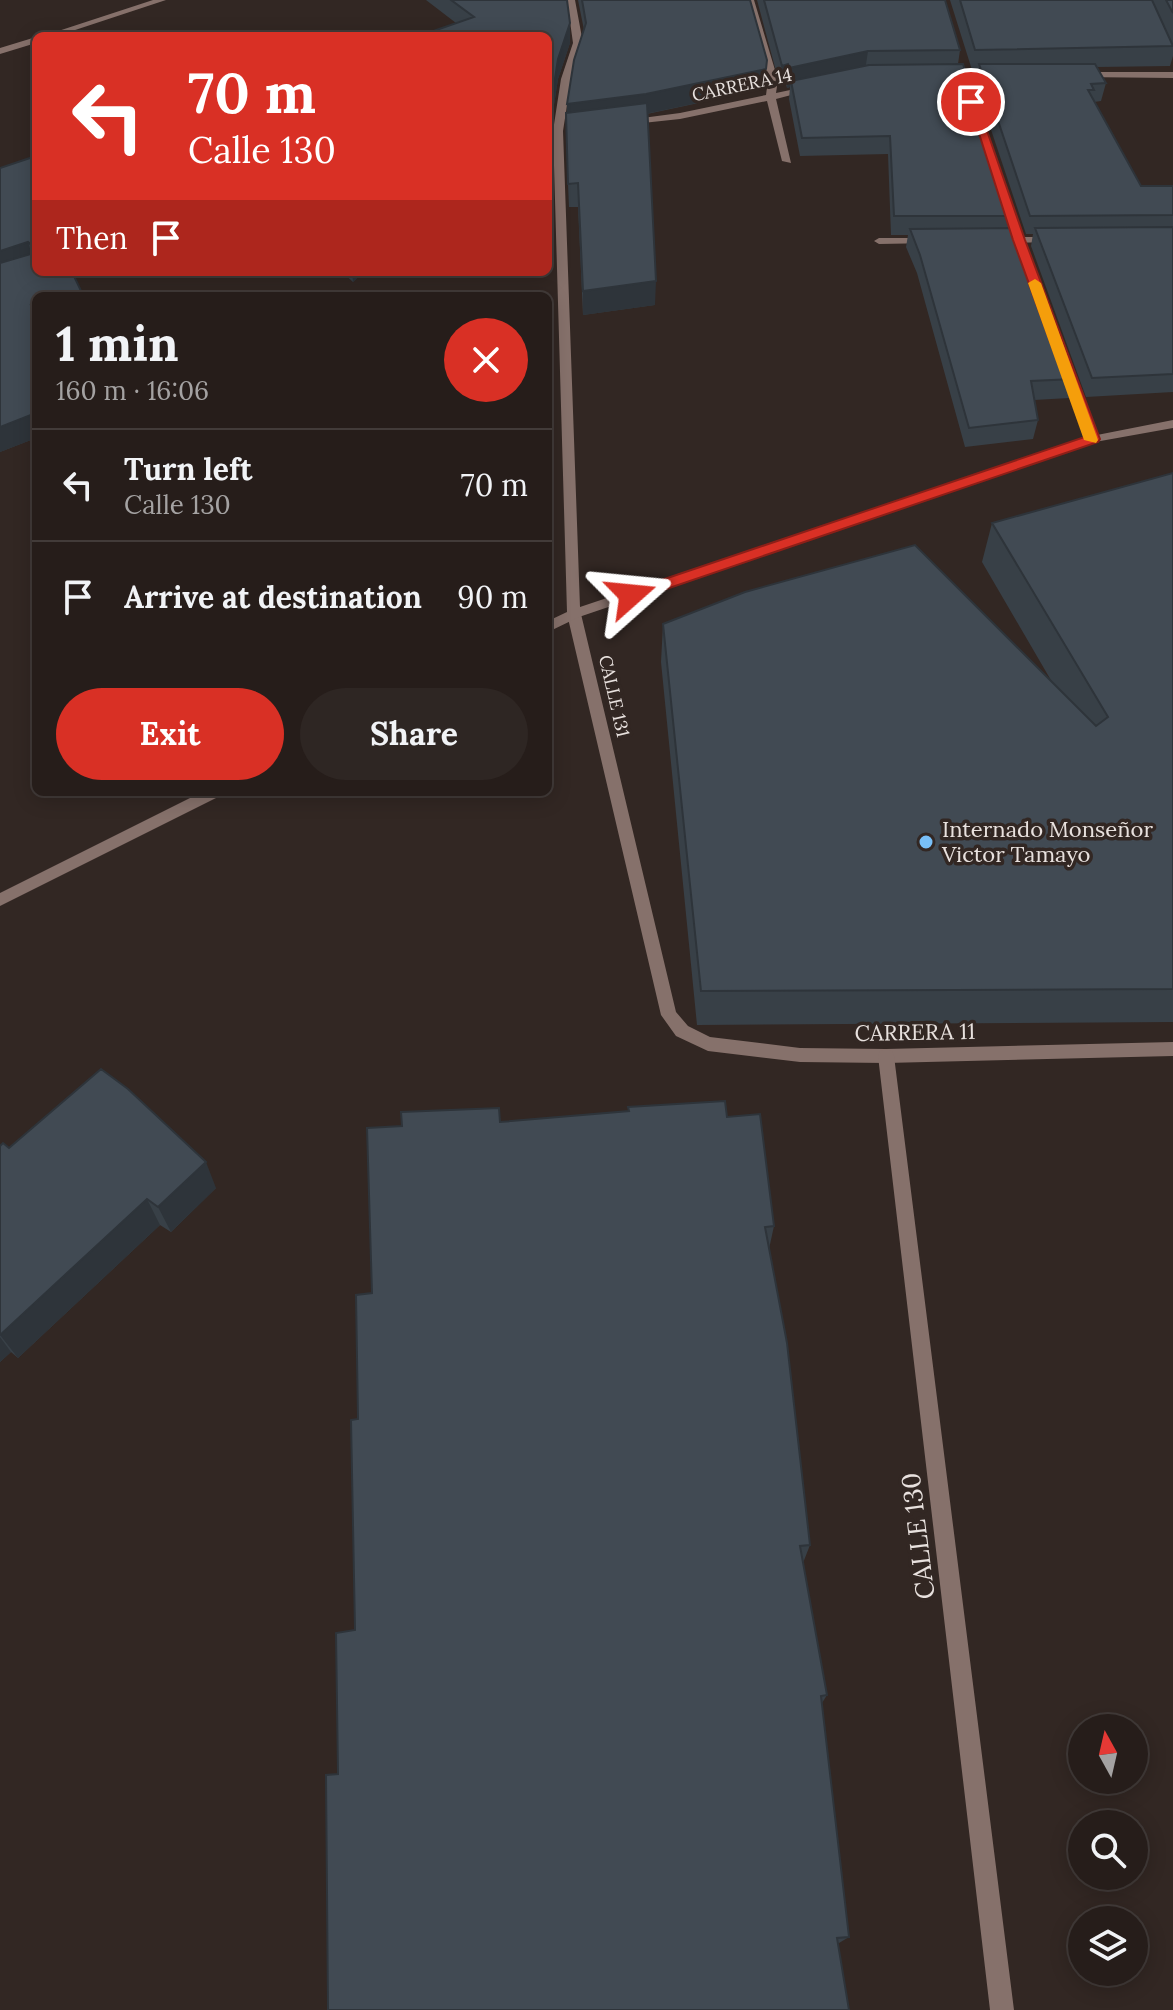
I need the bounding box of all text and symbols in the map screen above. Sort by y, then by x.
text: 70 m [188,57,316,128]
street label: CARRERA 14 [690,63,794,106]
icon: left [56,64,160,168]
pin [937,68,1005,136]
icon: arrive [949,80,993,124]
text: Calle 130 [188,127,336,173]
icon: arrive [144,216,188,260]
text: Then [56,219,128,257]
text: 1 min [56,313,179,374]
button: close [444,318,528,402]
text: 160 m · 16:06 [56,374,209,407]
text: Turn left [124,450,252,488]
icon: left [56,463,100,507]
text: 70 m [461,466,528,504]
text: Calle 130 [124,488,231,521]
position arrow [589,553,673,637]
icon: arrive [56,575,100,619]
text: Arrive at destination [124,578,422,616]
text: 90 m [457,578,528,616]
street label: CALLE 131 [594,653,635,739]
button: Exit [56,688,284,780]
button: Share [300,688,528,780]
place label: Internado Monseñor Victor Tamayo [941,815,1153,868]
marker: Internado Monseñor Victor Tamayo [917,833,935,851]
street label: CARRERA 11 [854,1017,976,1047]
street label: CALLE 130 [893,1471,942,1601]
north arrow [1068,1714,1148,1794]
map controls [1068,1714,1148,1986]
button: search [1068,1810,1148,1890]
button: layers [1068,1906,1148,1986]

